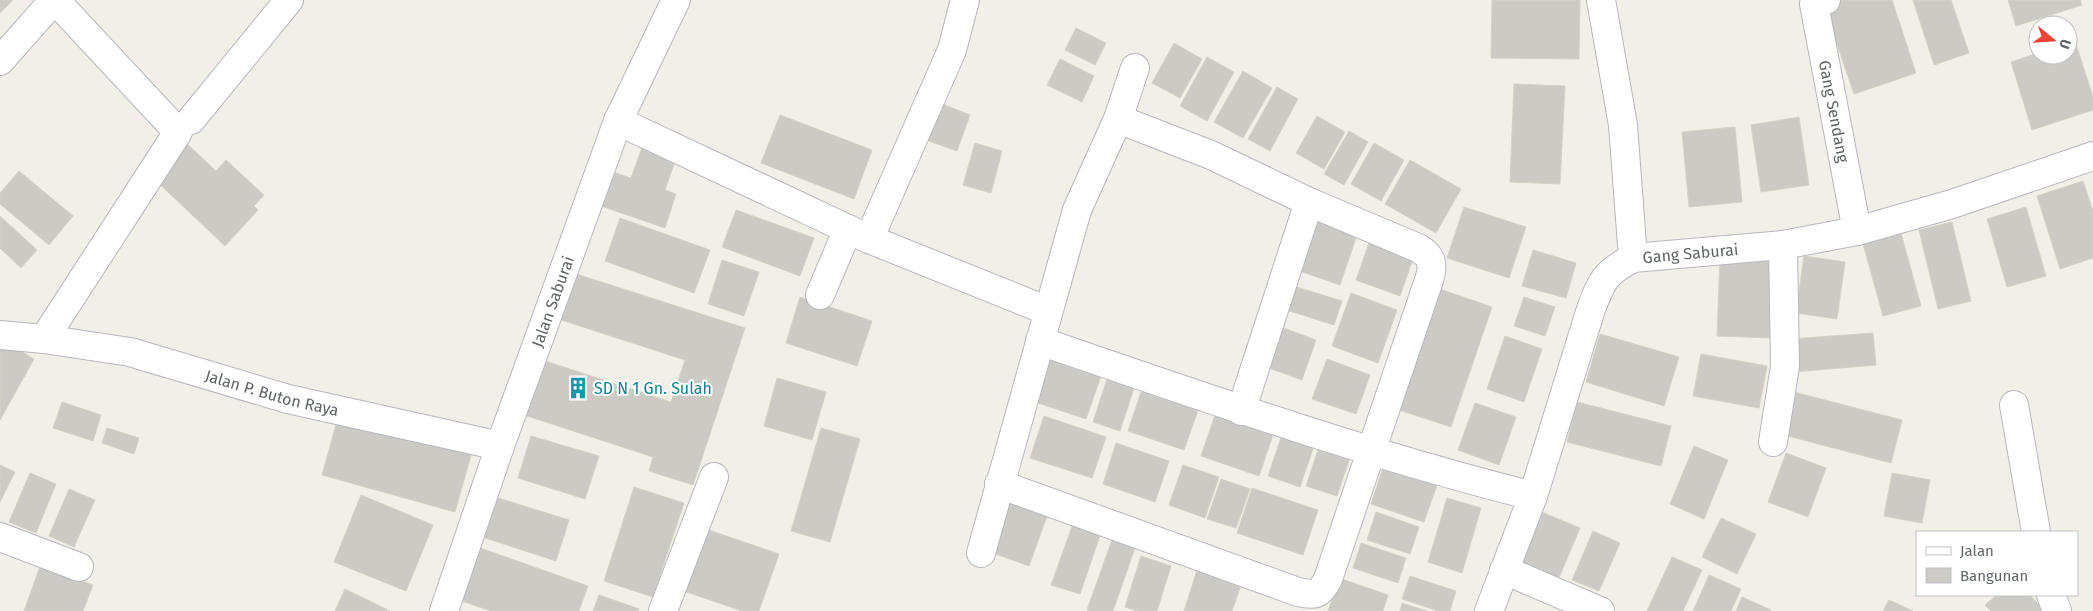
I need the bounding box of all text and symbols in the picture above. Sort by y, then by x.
north arrow [2028,15,2078,65]
text: U [2055,37,2074,51]
street label: Gang Sendang [1815,59,1853,165]
street label: Gang Saburai [1642,240,1739,267]
street label: Jalan Saburai [528,253,578,350]
street label: Jalan P. Buton Raya [203,366,341,420]
building icon: SD N 1 Gn. Sulah [565,375,591,401]
place label: SD N 1 Gn. Sulah [594,379,712,398]
legend [1916,531,2078,596]
text: Jalan [1960,542,1994,560]
text: Bangunan [1960,567,2028,585]

